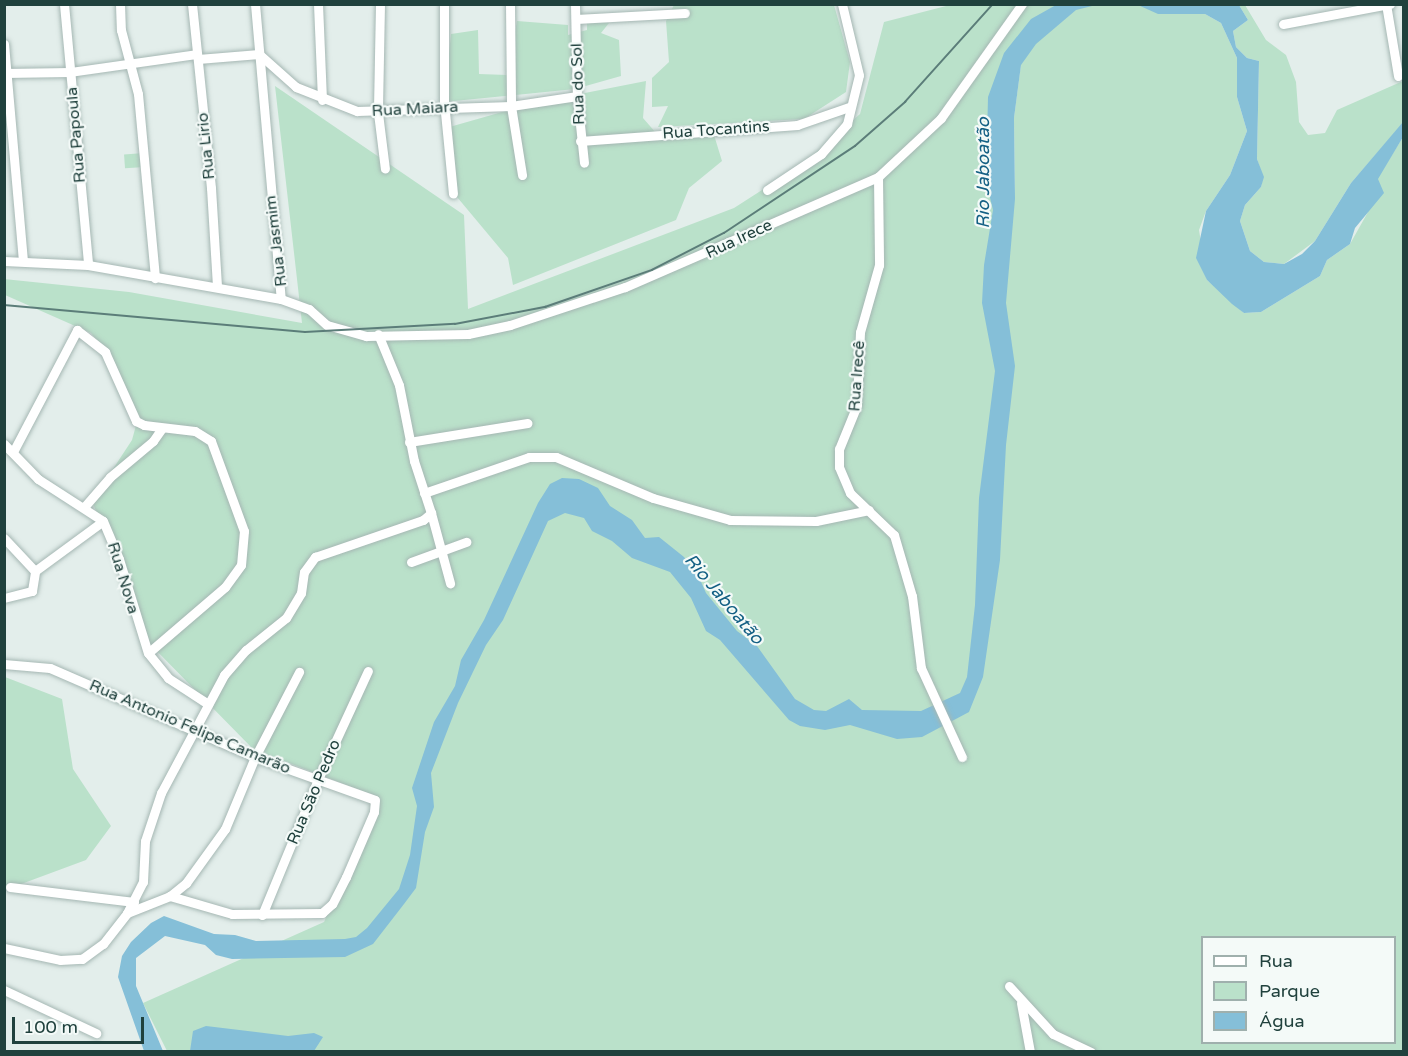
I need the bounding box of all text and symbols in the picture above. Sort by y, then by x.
street label: Rua do Sol [567,43,589,125]
street label: Rua Papoula [62,86,90,184]
street label: Rua Maiara [371,97,459,121]
street label: Rua Lirio [193,112,219,180]
street label: Rua Tocantins [662,117,770,143]
water label: Rio Jaboatão [972,117,994,229]
street label: Rua Jasmim [261,194,291,288]
street label: Rua Irece [703,215,775,263]
street label: Rua Irecê [845,340,869,412]
street label: Rua Nova [103,540,143,616]
water label: Rio Jaboatão [680,549,768,649]
street label: Rua Antonio Felipe Camarão [86,676,294,778]
street label: Rua São Pedro [283,737,345,847]
legend [1201,936,1396,1044]
text: Rua [1259,950,1293,972]
text: Parque [1259,980,1320,1002]
scale bar [15,1005,147,1043]
text: Água [1259,1010,1305,1032]
text: 100 m [23,1016,78,1038]

